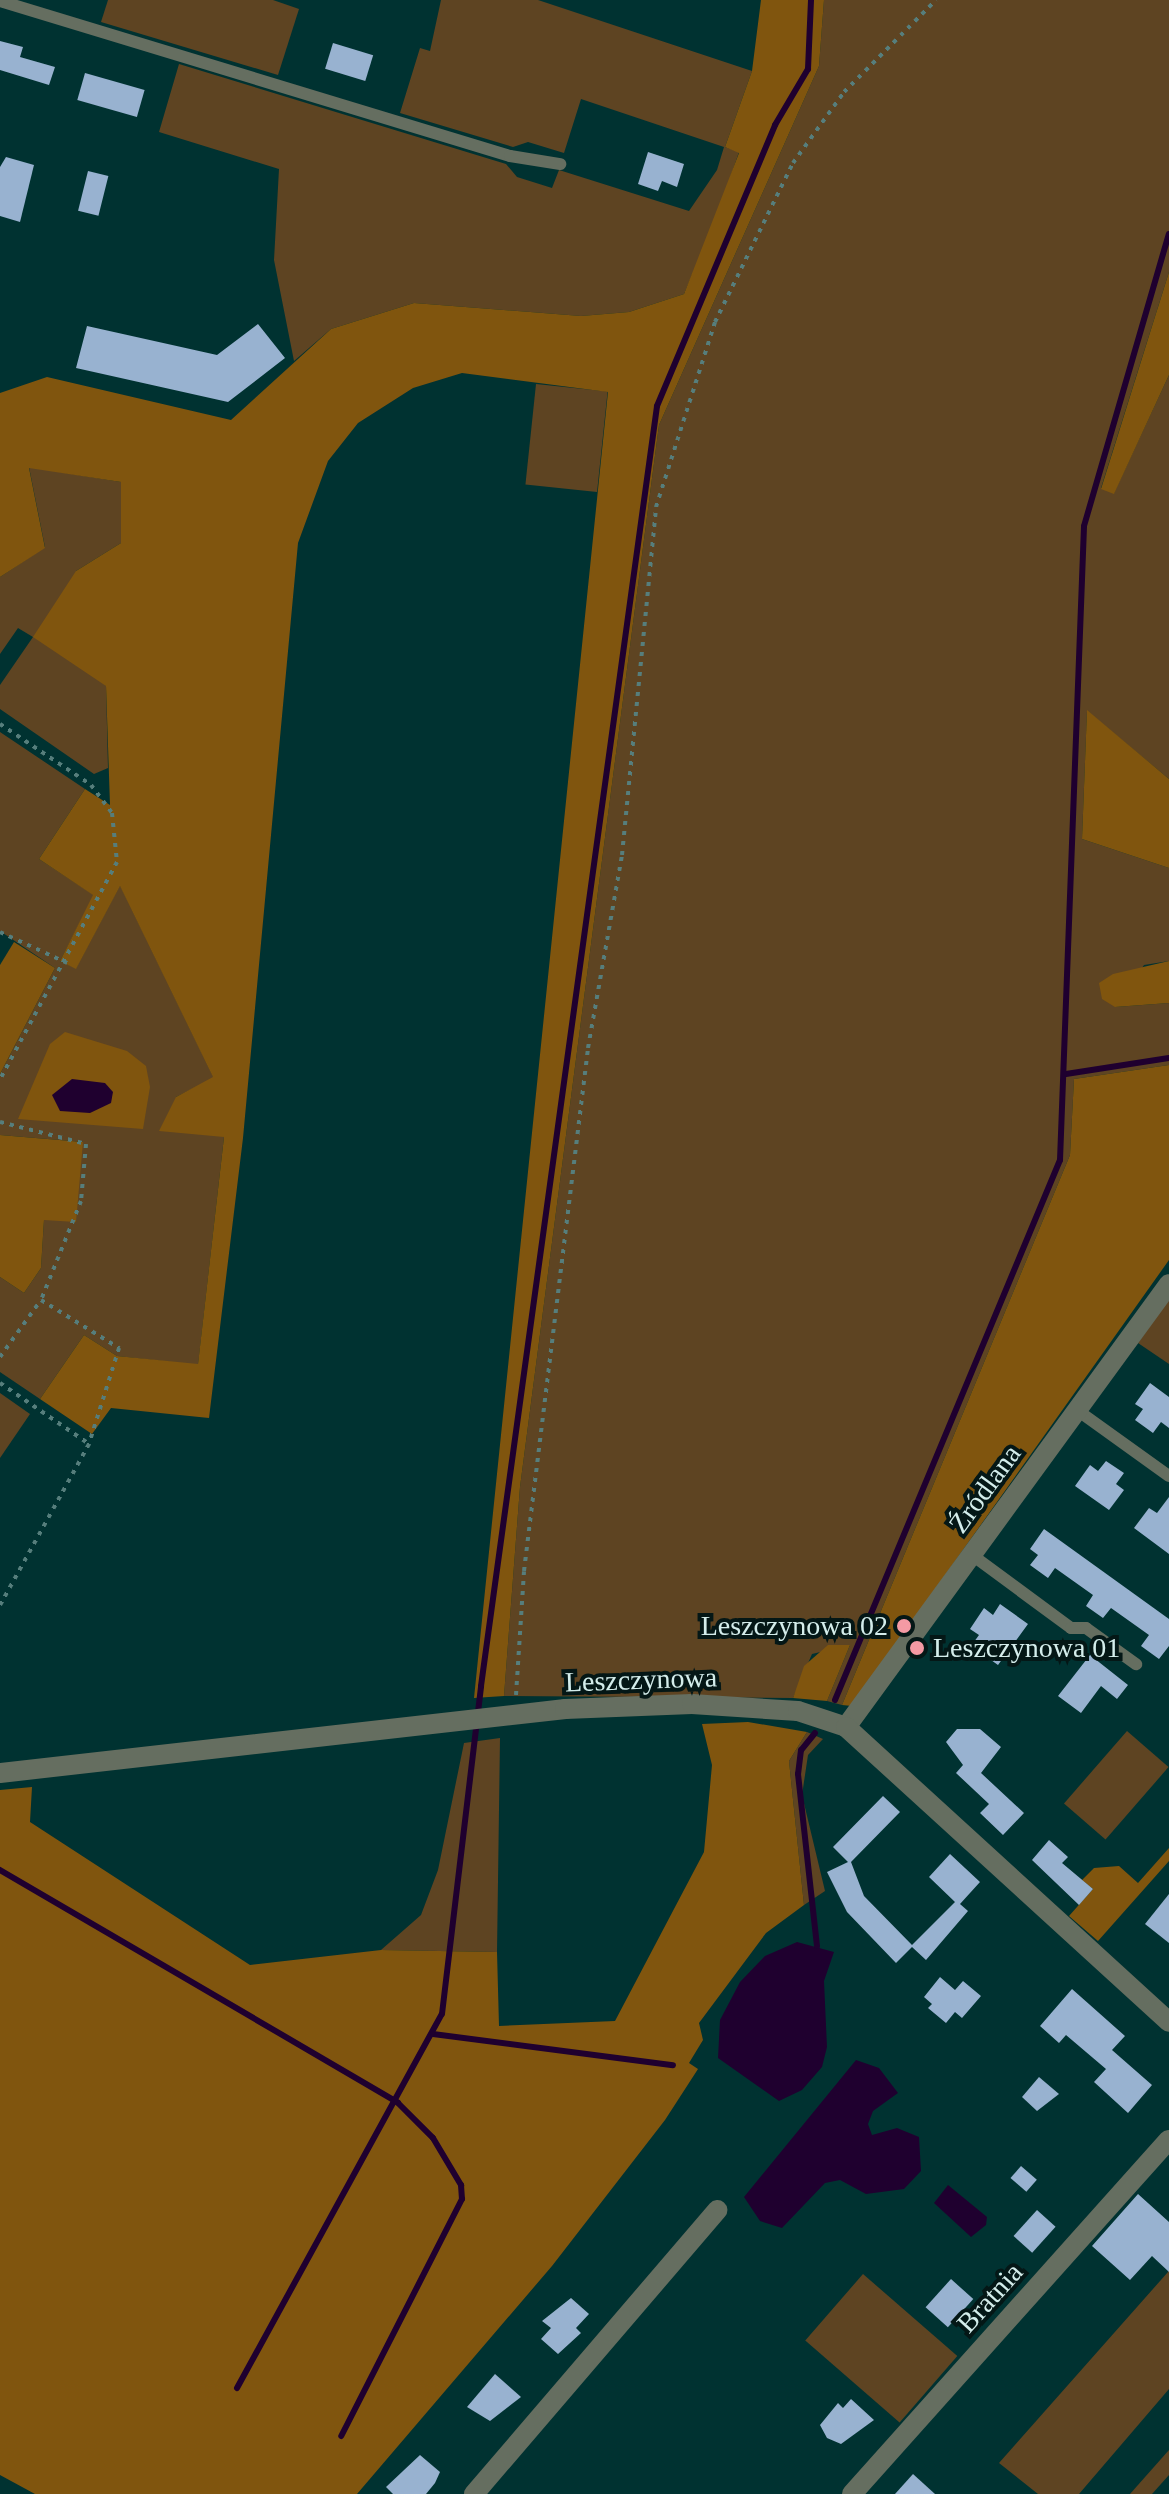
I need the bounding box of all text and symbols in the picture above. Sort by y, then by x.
street label: Źródlana [942,1438,1028,1540]
place label: Leszczynowa 02 [701,1609,888,1643]
marker: Leszczynowa 02 [895,1617,913,1635]
place label: Leszczynowa 01 [933,1631,1120,1665]
marker: Leszczynowa 01 [908,1639,926,1657]
street label: Leszczynowa [564,1661,718,1699]
street label: Bratnia [950,2256,1030,2340]

